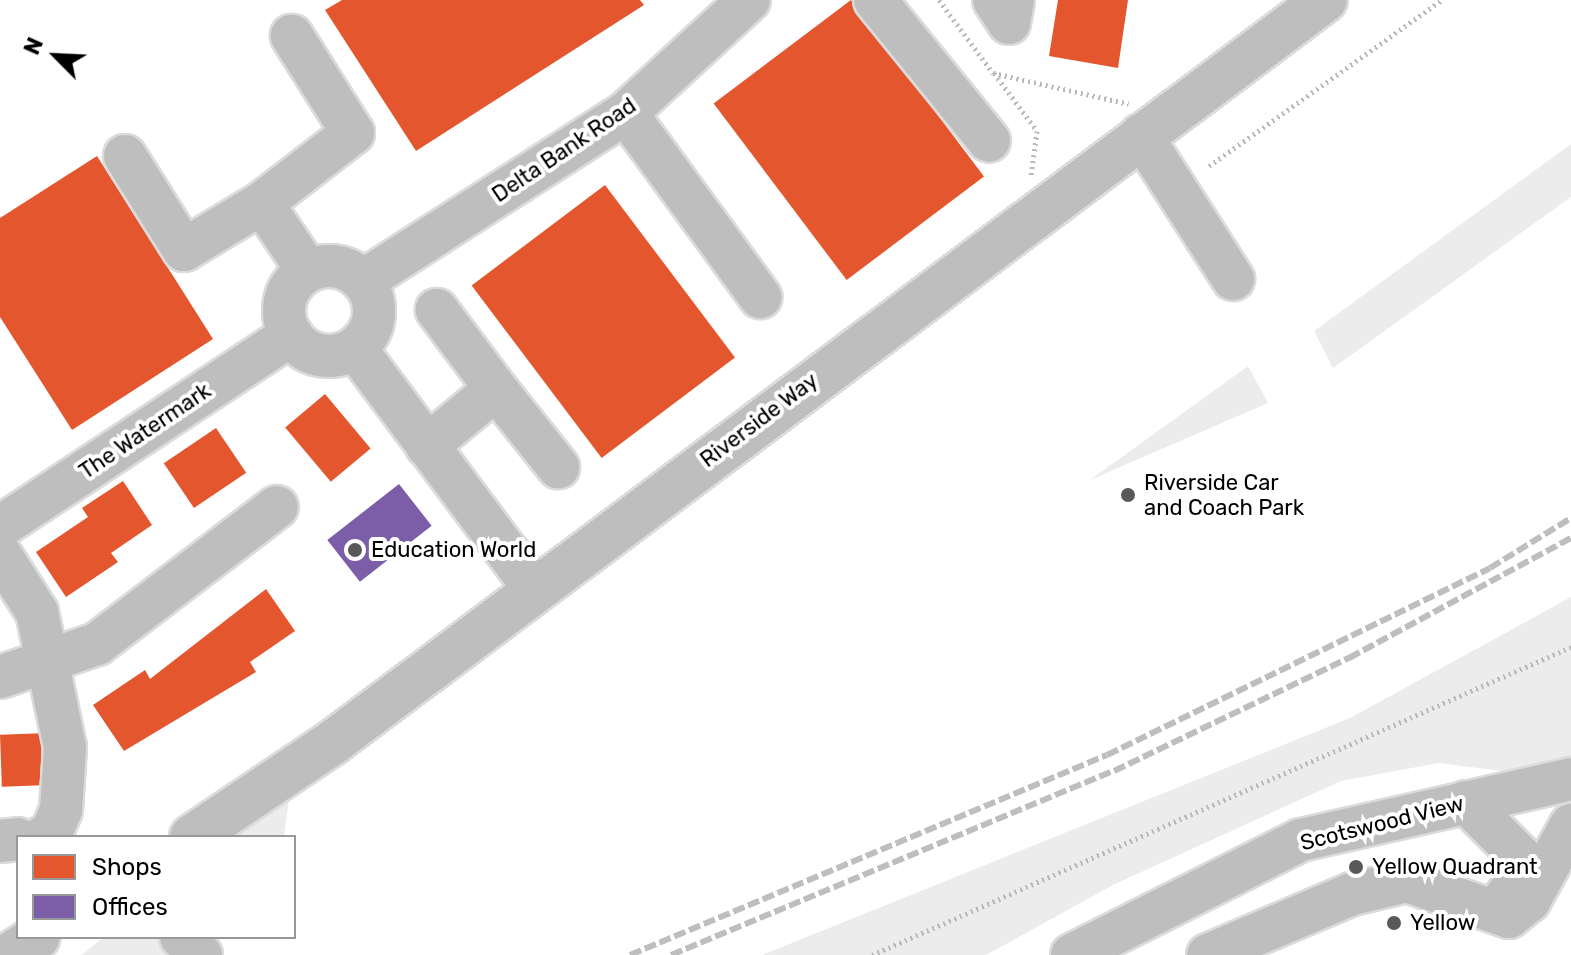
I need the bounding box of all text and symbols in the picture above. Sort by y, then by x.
north arrow [16,16,96,96]
text: N [18,33,49,59]
street label: Delta Bank Road [487,92,641,208]
street label: Riverside Way [695,367,823,473]
street label: The Watermark [74,377,216,485]
place label: Riverside Car and Coach Park [1144,469,1304,520]
marker: Riverside Car and Coach Park [1119,486,1137,504]
place label: Education World [371,537,537,563]
marker: Education World [346,541,364,559]
street label: Scotswood View [1297,790,1467,856]
legend [16,835,296,939]
text: Shops [92,853,162,881]
place label: Yellow Quadrant [1372,854,1538,880]
marker: Yellow Quadrant [1347,858,1365,876]
text: Offices [92,893,168,921]
place label: Yellow [1410,910,1475,936]
marker: Yellow [1385,914,1403,932]

